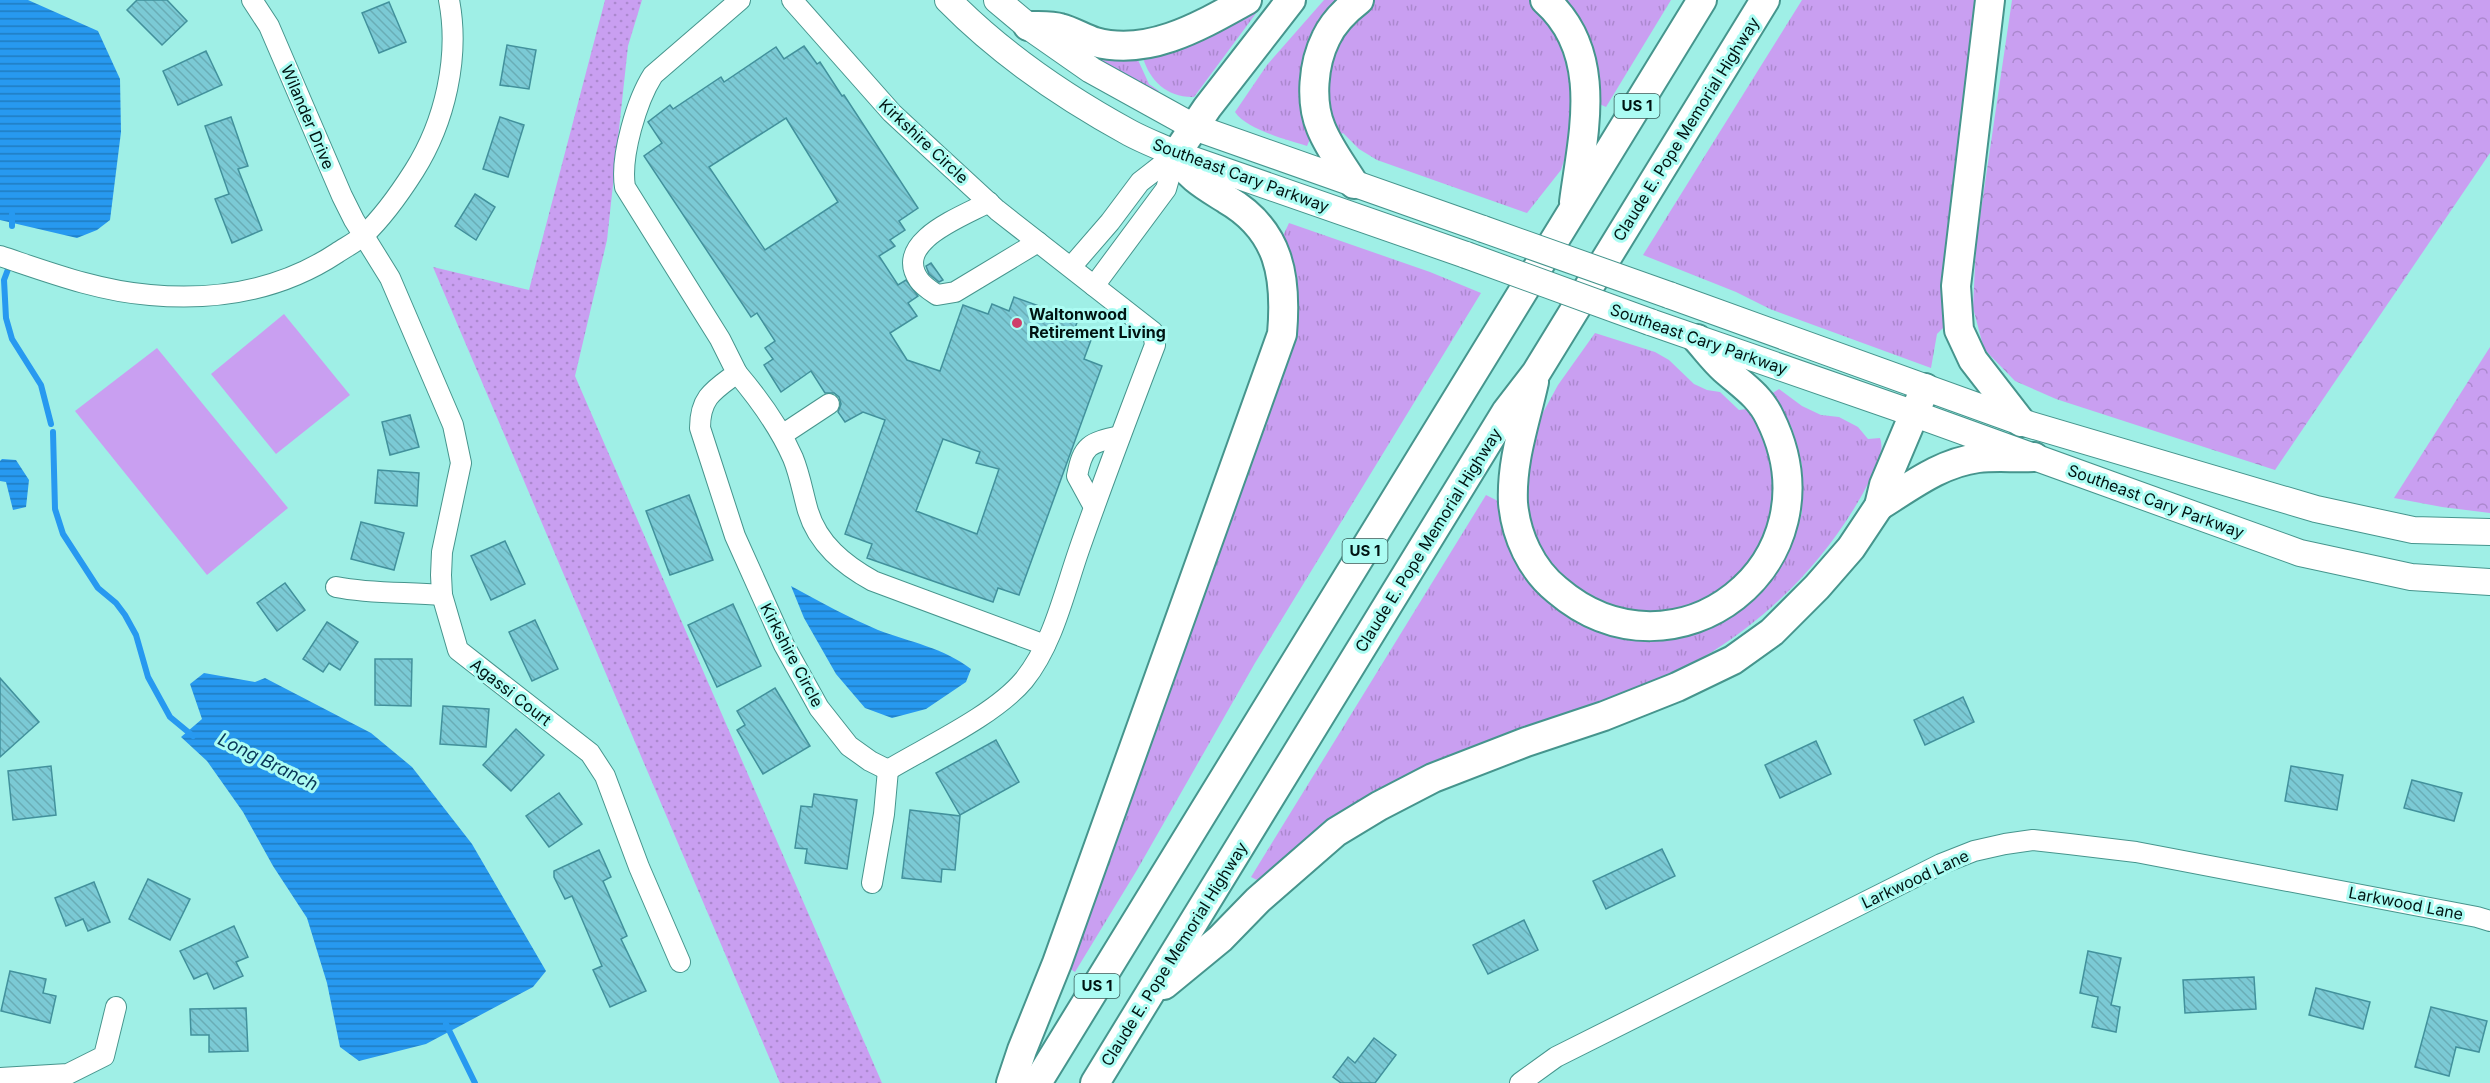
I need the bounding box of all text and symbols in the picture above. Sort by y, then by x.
street label: Claude E. Pope Memorial Highway [1609,13,1764,245]
street label: Wilander Drive [277,62,339,172]
street label: Kirkshire Circle [875,94,973,188]
road number: US 1 [1614,94,1660,118]
street label: Southeast Cary Parkway [1150,134,1332,216]
street label: Southeast Cary Parkway [1608,299,1790,379]
place label: Waltonwood Retirement Living [1029,304,1166,342]
marker: Waltonwood Retirement Living [1010,316,1024,330]
street label: Claude E. Pope Memorial Highway [1351,424,1506,656]
street label: Southeast Cary Parkway [2065,460,2247,542]
road number: US 1 [1342,539,1388,563]
street label: Kirkshire Circle [756,600,828,710]
street label: Agassi Court [466,654,556,730]
water label: Long Branch [215,728,322,795]
street label: Claude E. Pope Memorial Highway [1097,838,1252,1070]
street label: Larkwood Lane [1858,845,1972,913]
street label: Larkwood Lane [2347,882,2465,924]
road number: US 1 [1074,974,1120,998]

